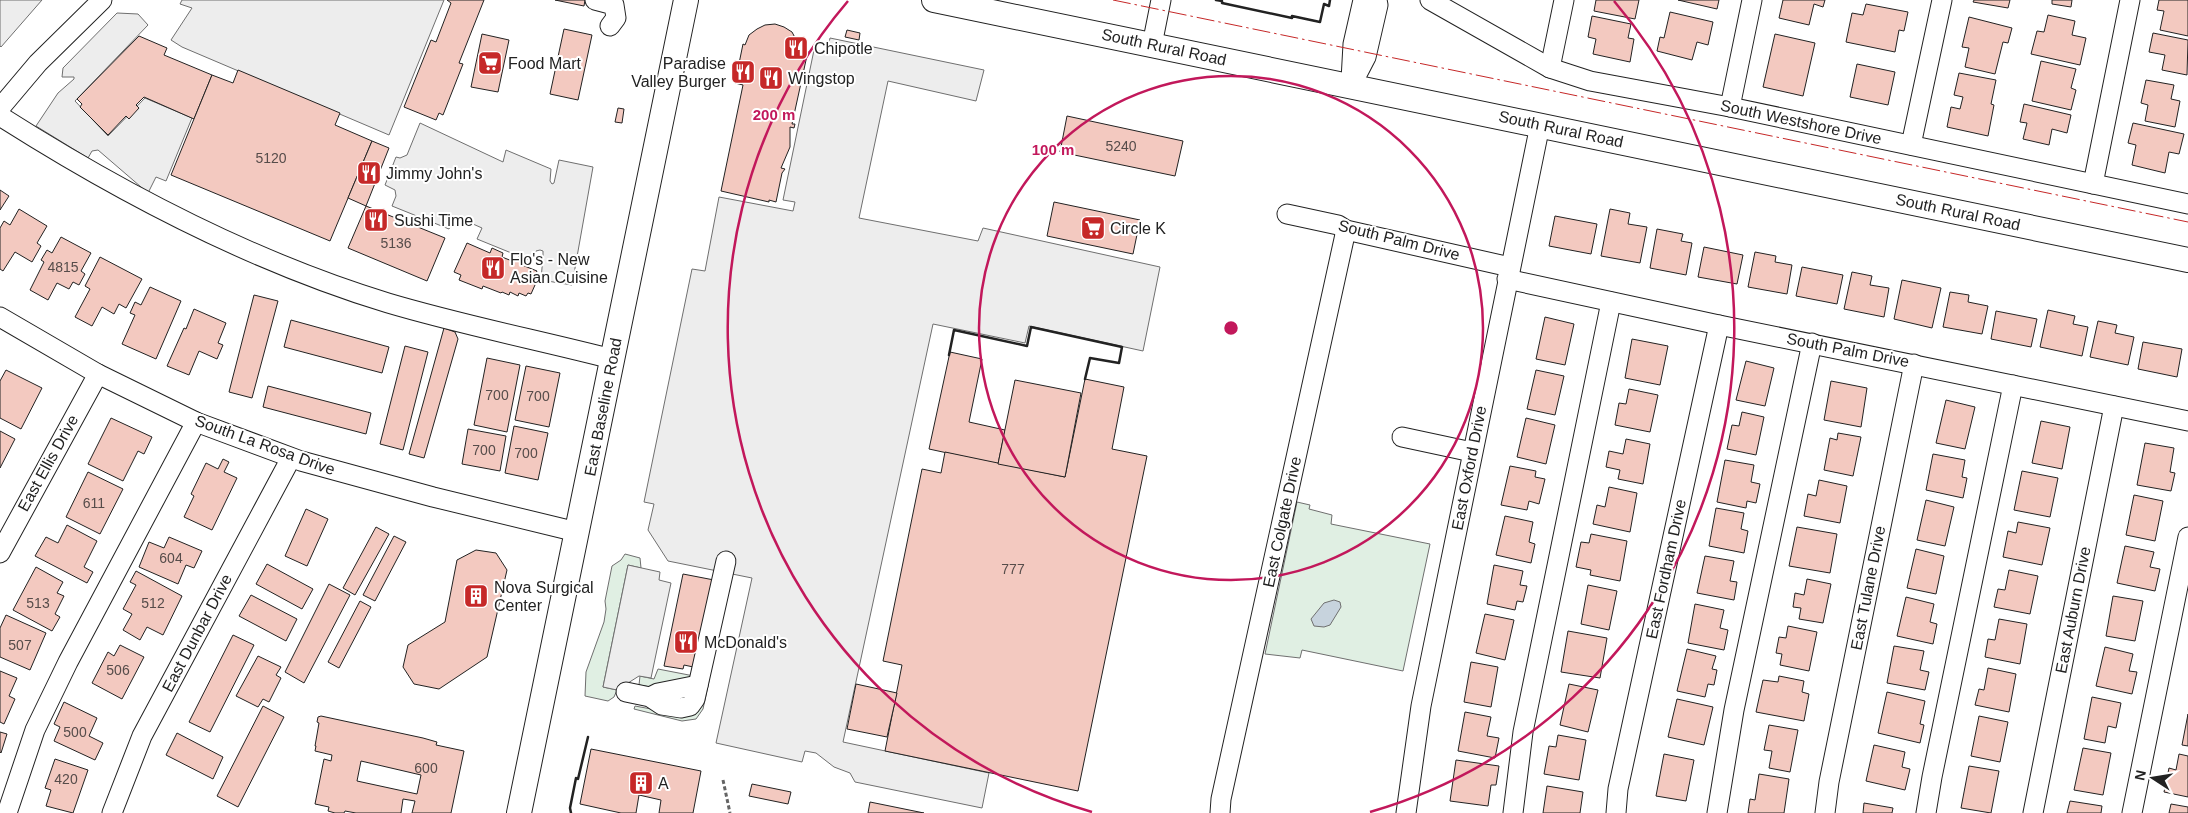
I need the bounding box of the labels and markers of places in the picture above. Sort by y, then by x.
restaurant icon: Chipotle [783,35,809,61]
place label: Chipotle [814,40,873,57]
supermarket icon: Food Mart [477,50,503,76]
place label: Food Mart [508,55,581,72]
place label: Paradise Valley Burger [631,55,727,90]
restaurant icon: Paradise Valley Burger [730,59,756,85]
restaurant icon: Wingstop [758,65,784,91]
place label: Wingstop [788,70,855,87]
restaurant icon: Jimmy John's [356,160,382,186]
place label: Jimmy John's [386,165,482,182]
restaurant icon: Sushi Time [363,207,389,233]
place label: Sushi Time [394,212,473,229]
supermarket icon: Circle K [1080,215,1106,241]
place label: Circle K [1110,220,1166,237]
place label: Flo's - New Asian Cuisine [510,251,608,286]
restaurant icon: Flo's - New Asian Cuisine [480,255,506,281]
centre of rings [1222,319,1240,337]
place label: Nova Surgical Center [494,579,594,614]
building icon: Nova Surgical Center [463,583,489,609]
restaurant icon: McDonald's [673,629,699,655]
place label: McDonald's [704,634,787,651]
building icon: A [628,770,654,796]
place label: A [658,775,669,792]

